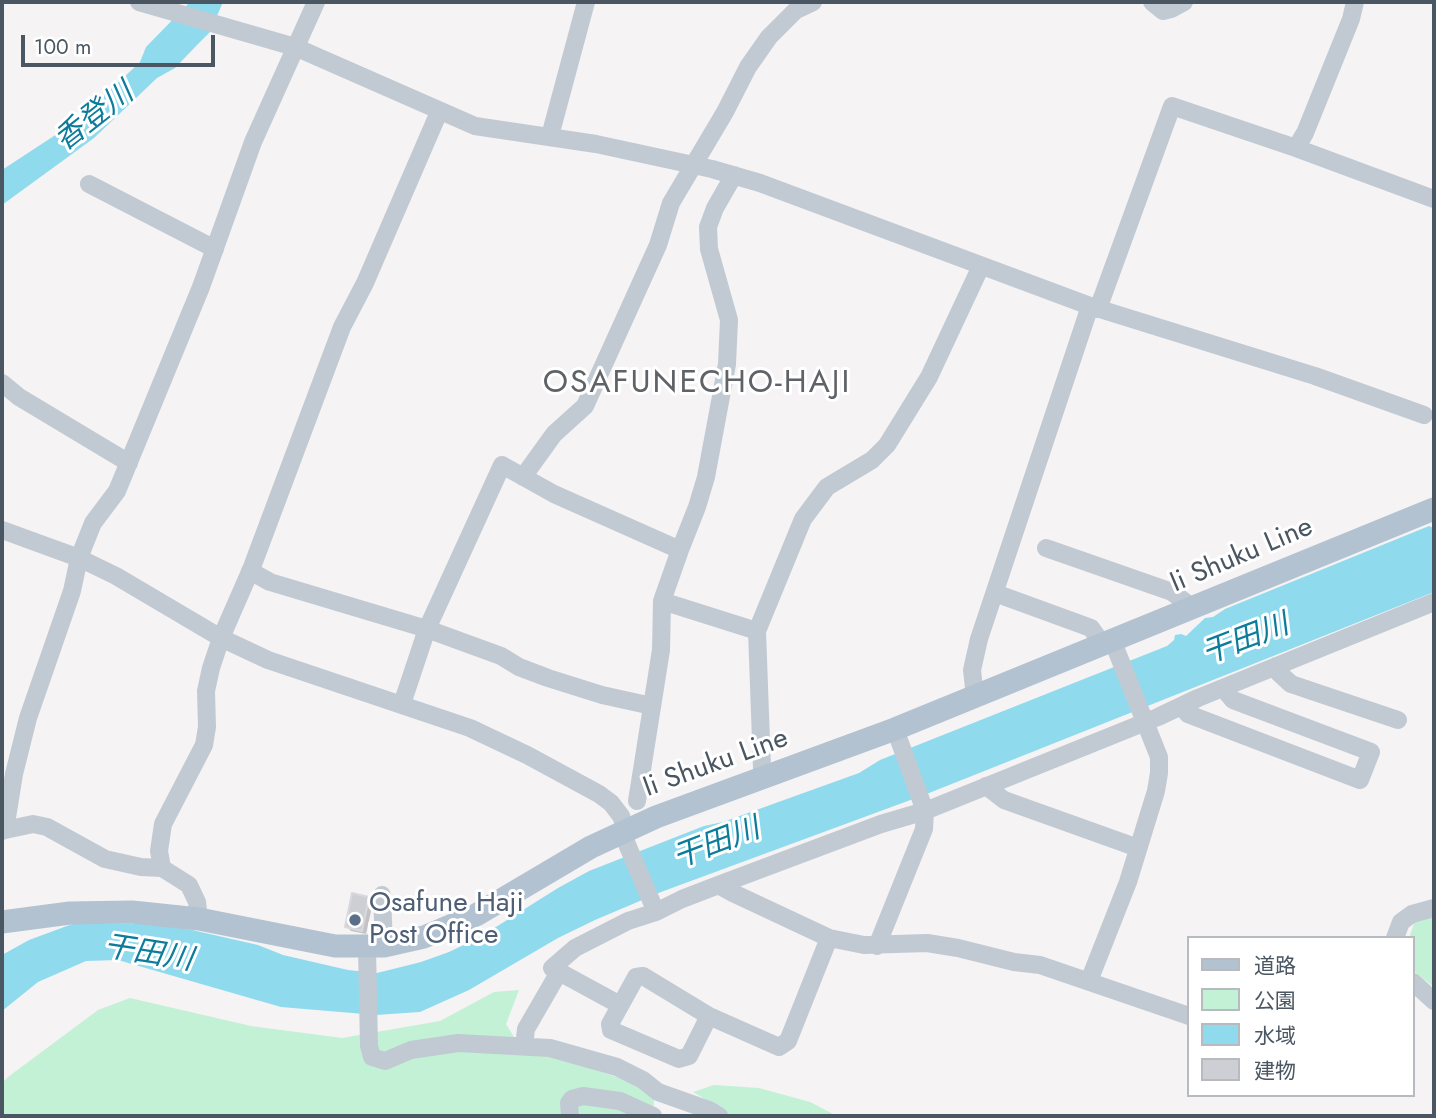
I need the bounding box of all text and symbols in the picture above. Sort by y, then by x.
scale bar [24,21,219,65]
text: 100 m [34,32,91,62]
water label: 香登川 [48,76,142,160]
district label: OSAFUNECHO-HAJI [545,365,849,403]
street label: Ii Shuku Line [1166,511,1318,601]
water label: 干田川 [1198,608,1294,674]
street label: Ii Shuku Line [639,722,793,806]
water label: 干田川 [669,812,765,878]
place label: Osafune Haji Post Office [369,887,524,953]
marker: Osafune Haji Post Office [347,912,363,928]
water label: 干田川 [101,930,195,980]
legend [1188,936,1415,1097]
text: 道路 [1254,951,1296,981]
text: 公園 [1254,986,1296,1016]
text: 水域 [1254,1021,1296,1051]
text: 建物 [1254,1056,1296,1086]

